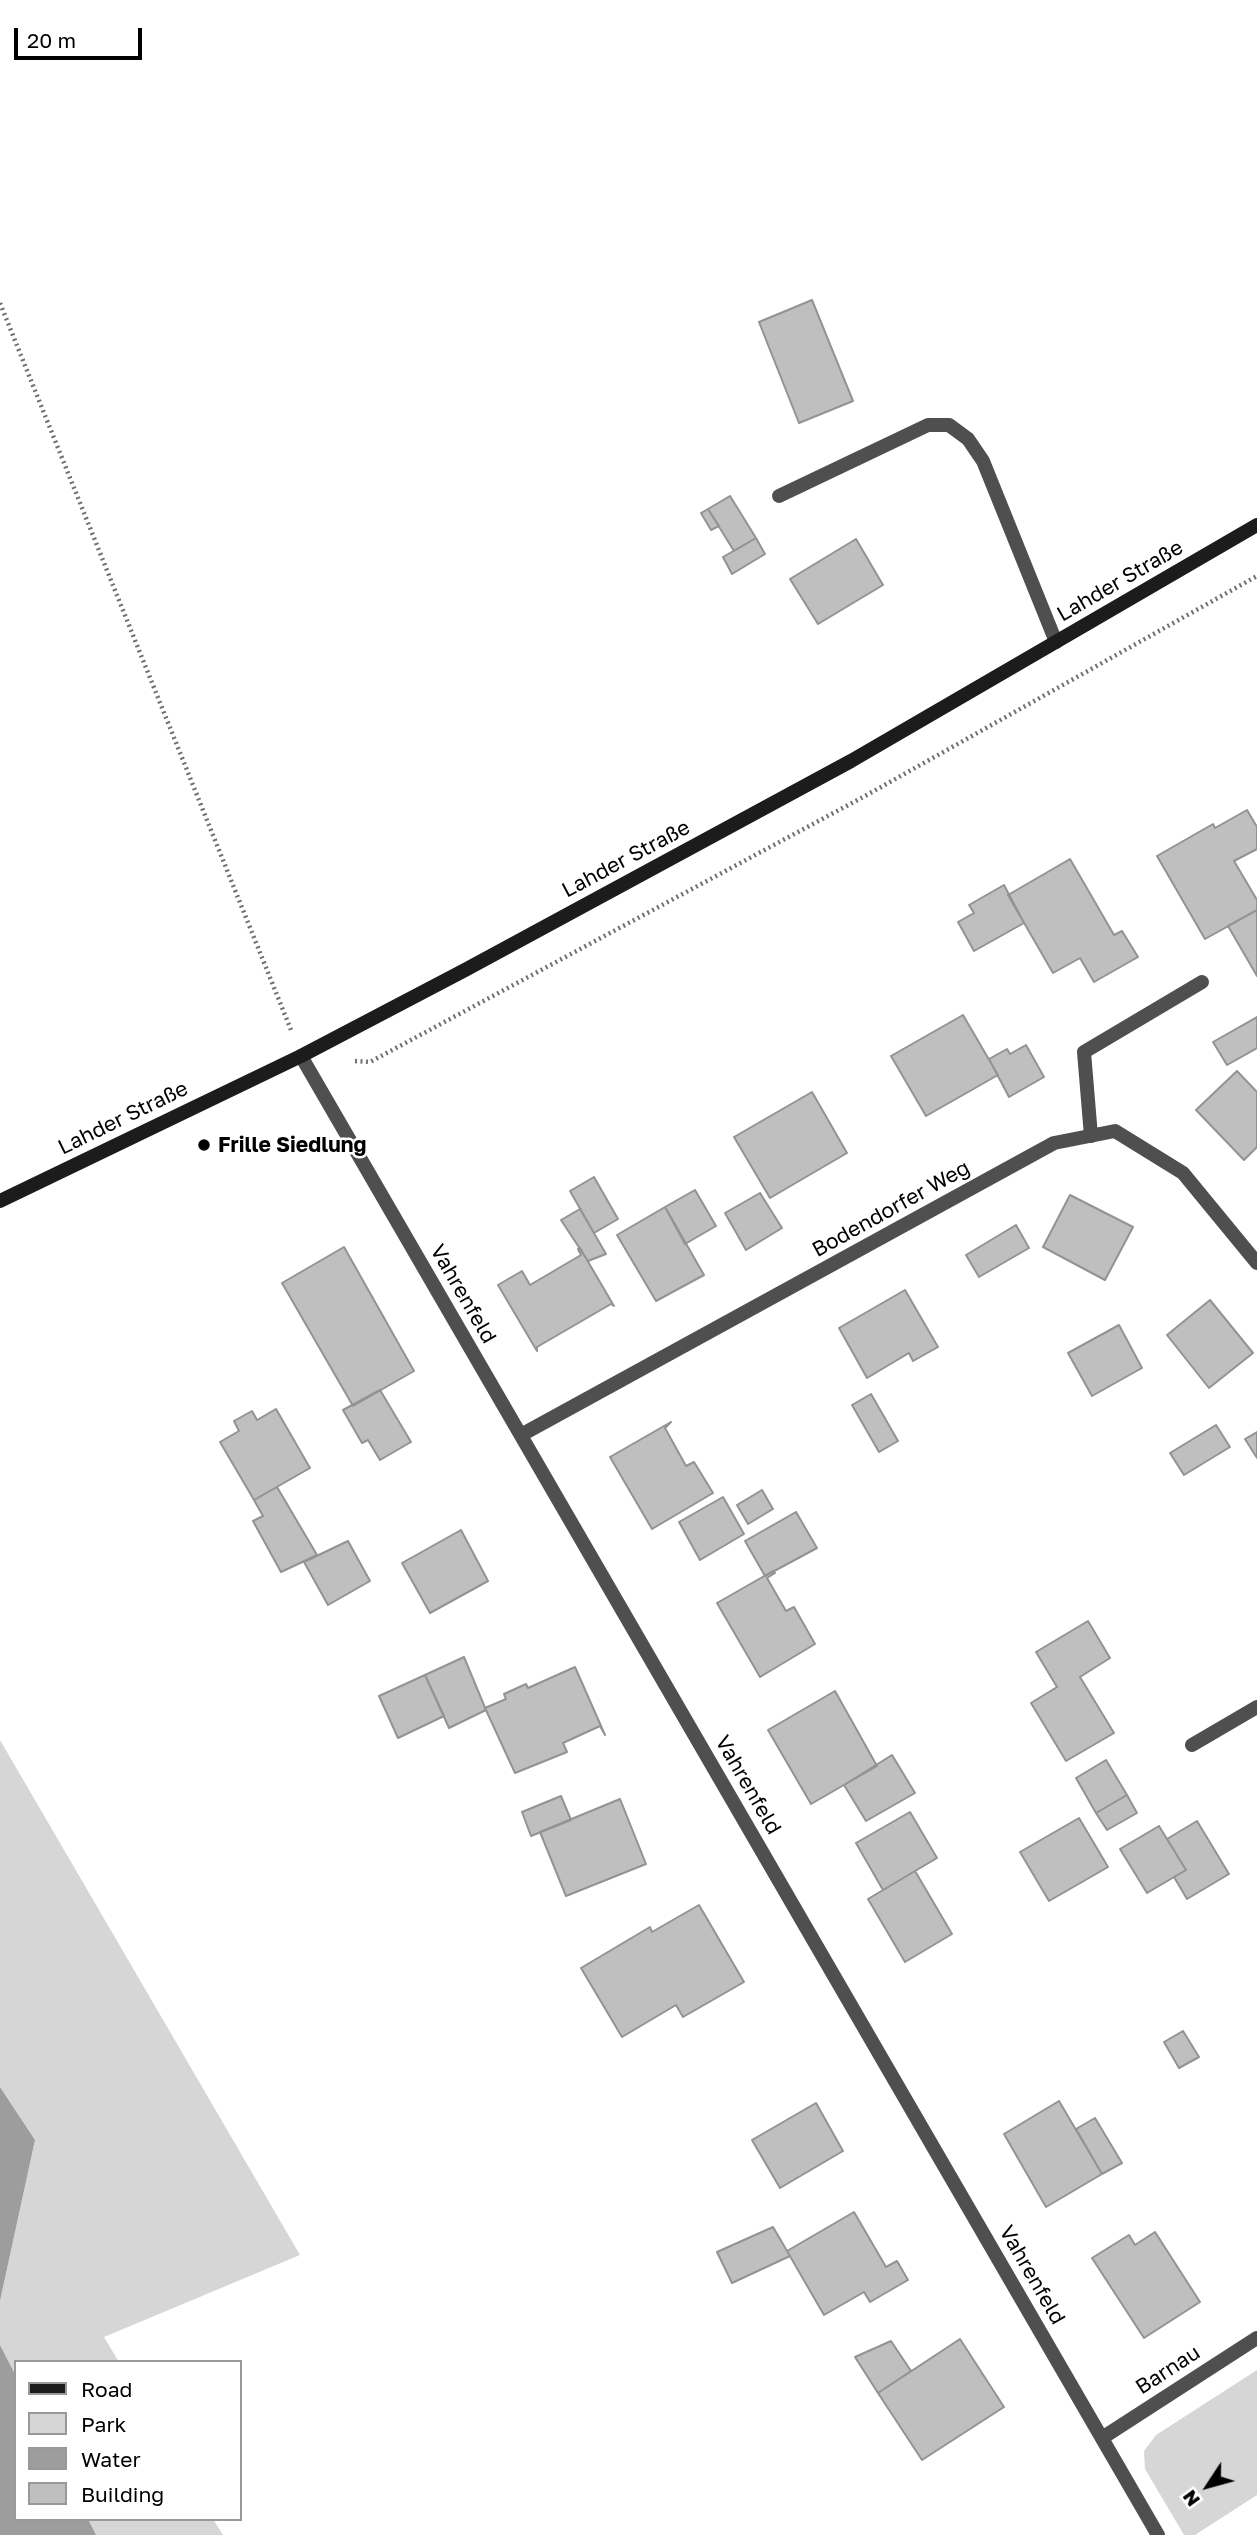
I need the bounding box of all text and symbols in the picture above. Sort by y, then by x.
scale bar [18,14,145,58]
text: 20 m [27,27,76,53]
street label: Lahder Straße [1053,535,1187,627]
street label: Lahder Straße [558,815,694,903]
street label: Lahder Straße [54,1076,192,1160]
place label: Frille Siedlung [218,1132,366,1158]
marker: Frille Siedlung [196,1137,212,1153]
street label: Bodendorfer Weg [808,1155,974,1263]
street label: Vahrenfeld [425,1240,501,1348]
street label: Vahrenfeld [710,1731,786,1839]
street label: Vahrenfeld [994,2221,1070,2329]
street label: Barnau [1131,2340,1205,2400]
legend [14,2360,242,2521]
text: Road [81,2376,132,2402]
text: Park [81,2411,126,2437]
text: Water [81,2446,141,2472]
north arrow [1173,2451,1243,2521]
text: Building [81,2481,164,2507]
text: N [1177,2486,1204,2511]

